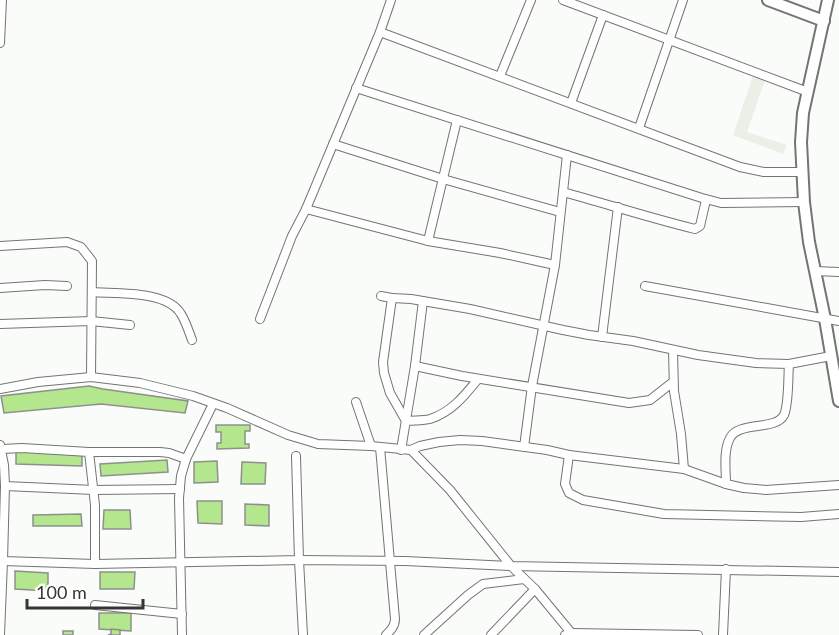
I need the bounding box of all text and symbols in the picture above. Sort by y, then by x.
scale bar [27,572,142,610]
text: 100 m [36,581,87,603]

